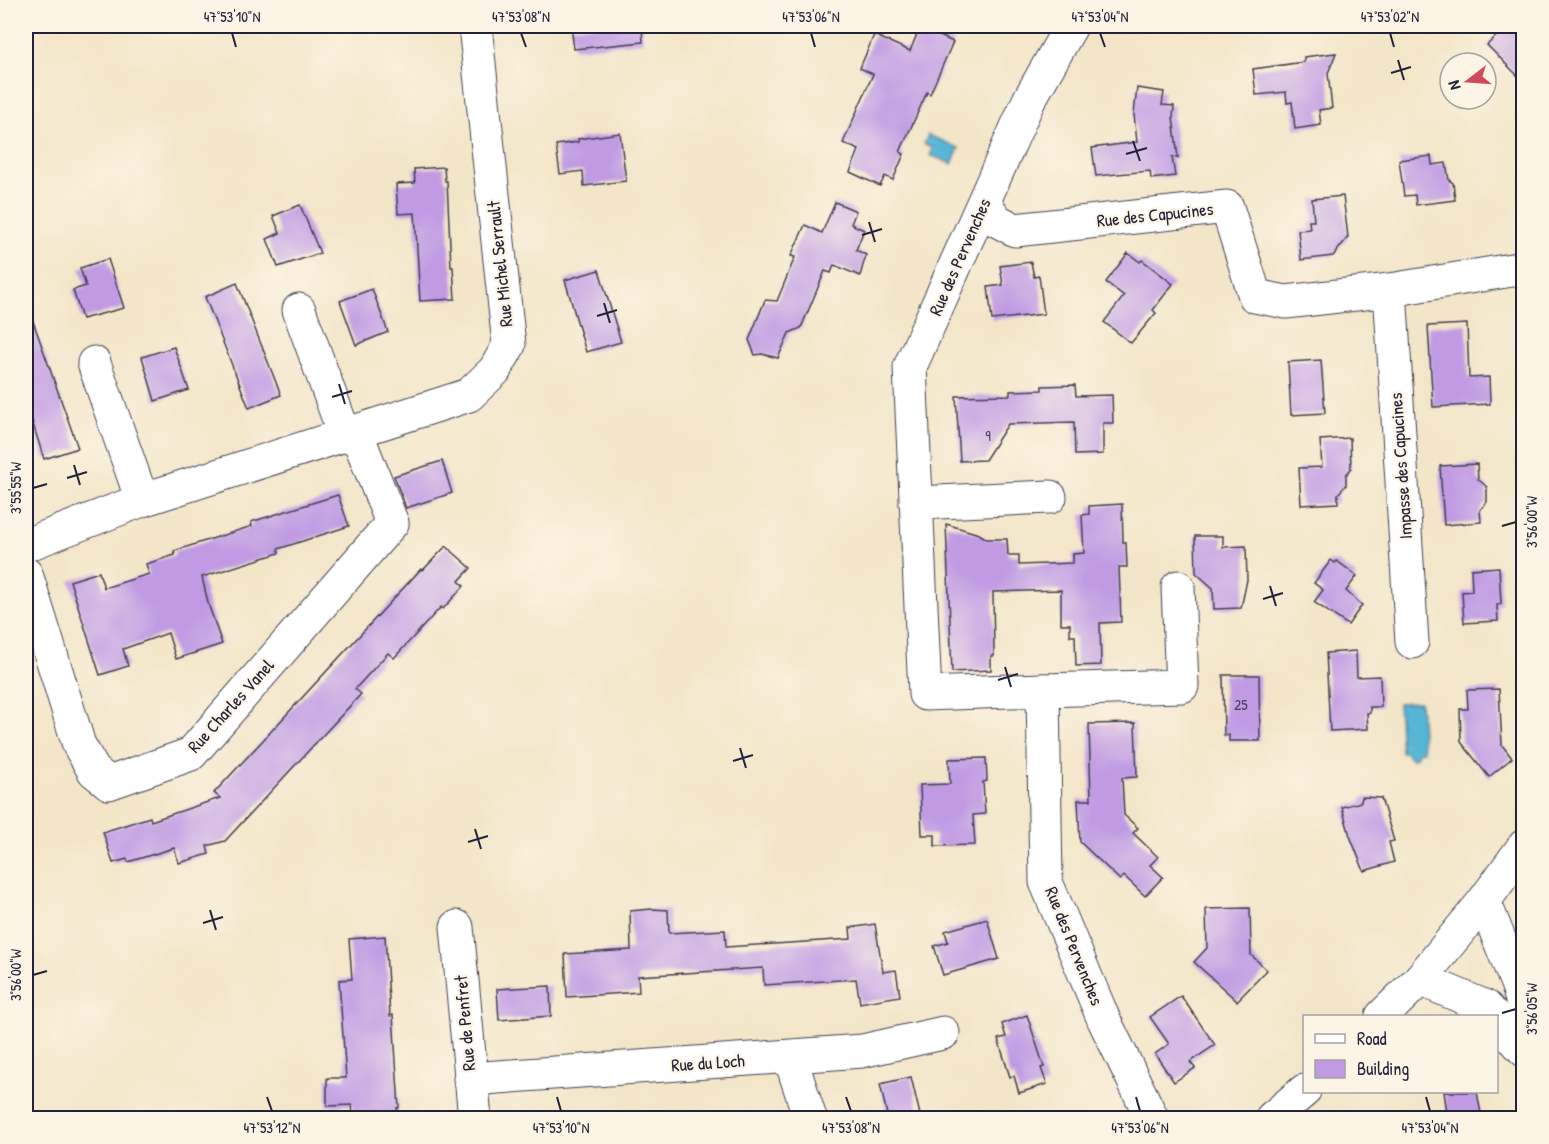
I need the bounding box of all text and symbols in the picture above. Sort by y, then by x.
text: 47°53'10"N [204,6,260,27]
text: 47°53'08"N [492,6,550,27]
text: 47°53'06"N [782,6,840,27]
text: 47°53'04"N [1072,6,1128,27]
text: 47°53'02"N [1361,6,1419,27]
north arrow [1438,51,1498,111]
text: N [1442,78,1465,93]
street label: Rue des Pervenches [923,194,997,319]
street label: Rue des Capucines [1095,196,1215,233]
street label: Rue Michel Serrault [480,199,519,328]
street label: Impasse des Capucines [1383,392,1418,540]
house number: 9 [985,425,991,446]
text: 3°55'55"W [5,461,26,514]
text: 3°56'00"W [1521,495,1542,548]
street label: Rue Charles Vanel [182,653,280,758]
house number: 25 [1234,694,1248,715]
street label: Rue des Pervenches [1039,883,1110,1009]
text: 3°56'00"W [5,948,26,1001]
street label: Rue de Penfret [448,973,481,1072]
text: 3°56'05"W [1521,982,1542,1035]
legend [1303,1015,1498,1093]
text: Road [1357,1026,1387,1051]
street label: Rue du Loch [670,1047,746,1078]
text: Building [1357,1056,1409,1081]
text: 47°53'12"N [243,1117,301,1138]
text: 47°53'10"N [533,1117,589,1138]
text: 47°53'08"N [822,1117,880,1138]
text: 47°53'06"N [1111,1117,1169,1138]
text: 47°53'04"N [1402,1117,1458,1138]

